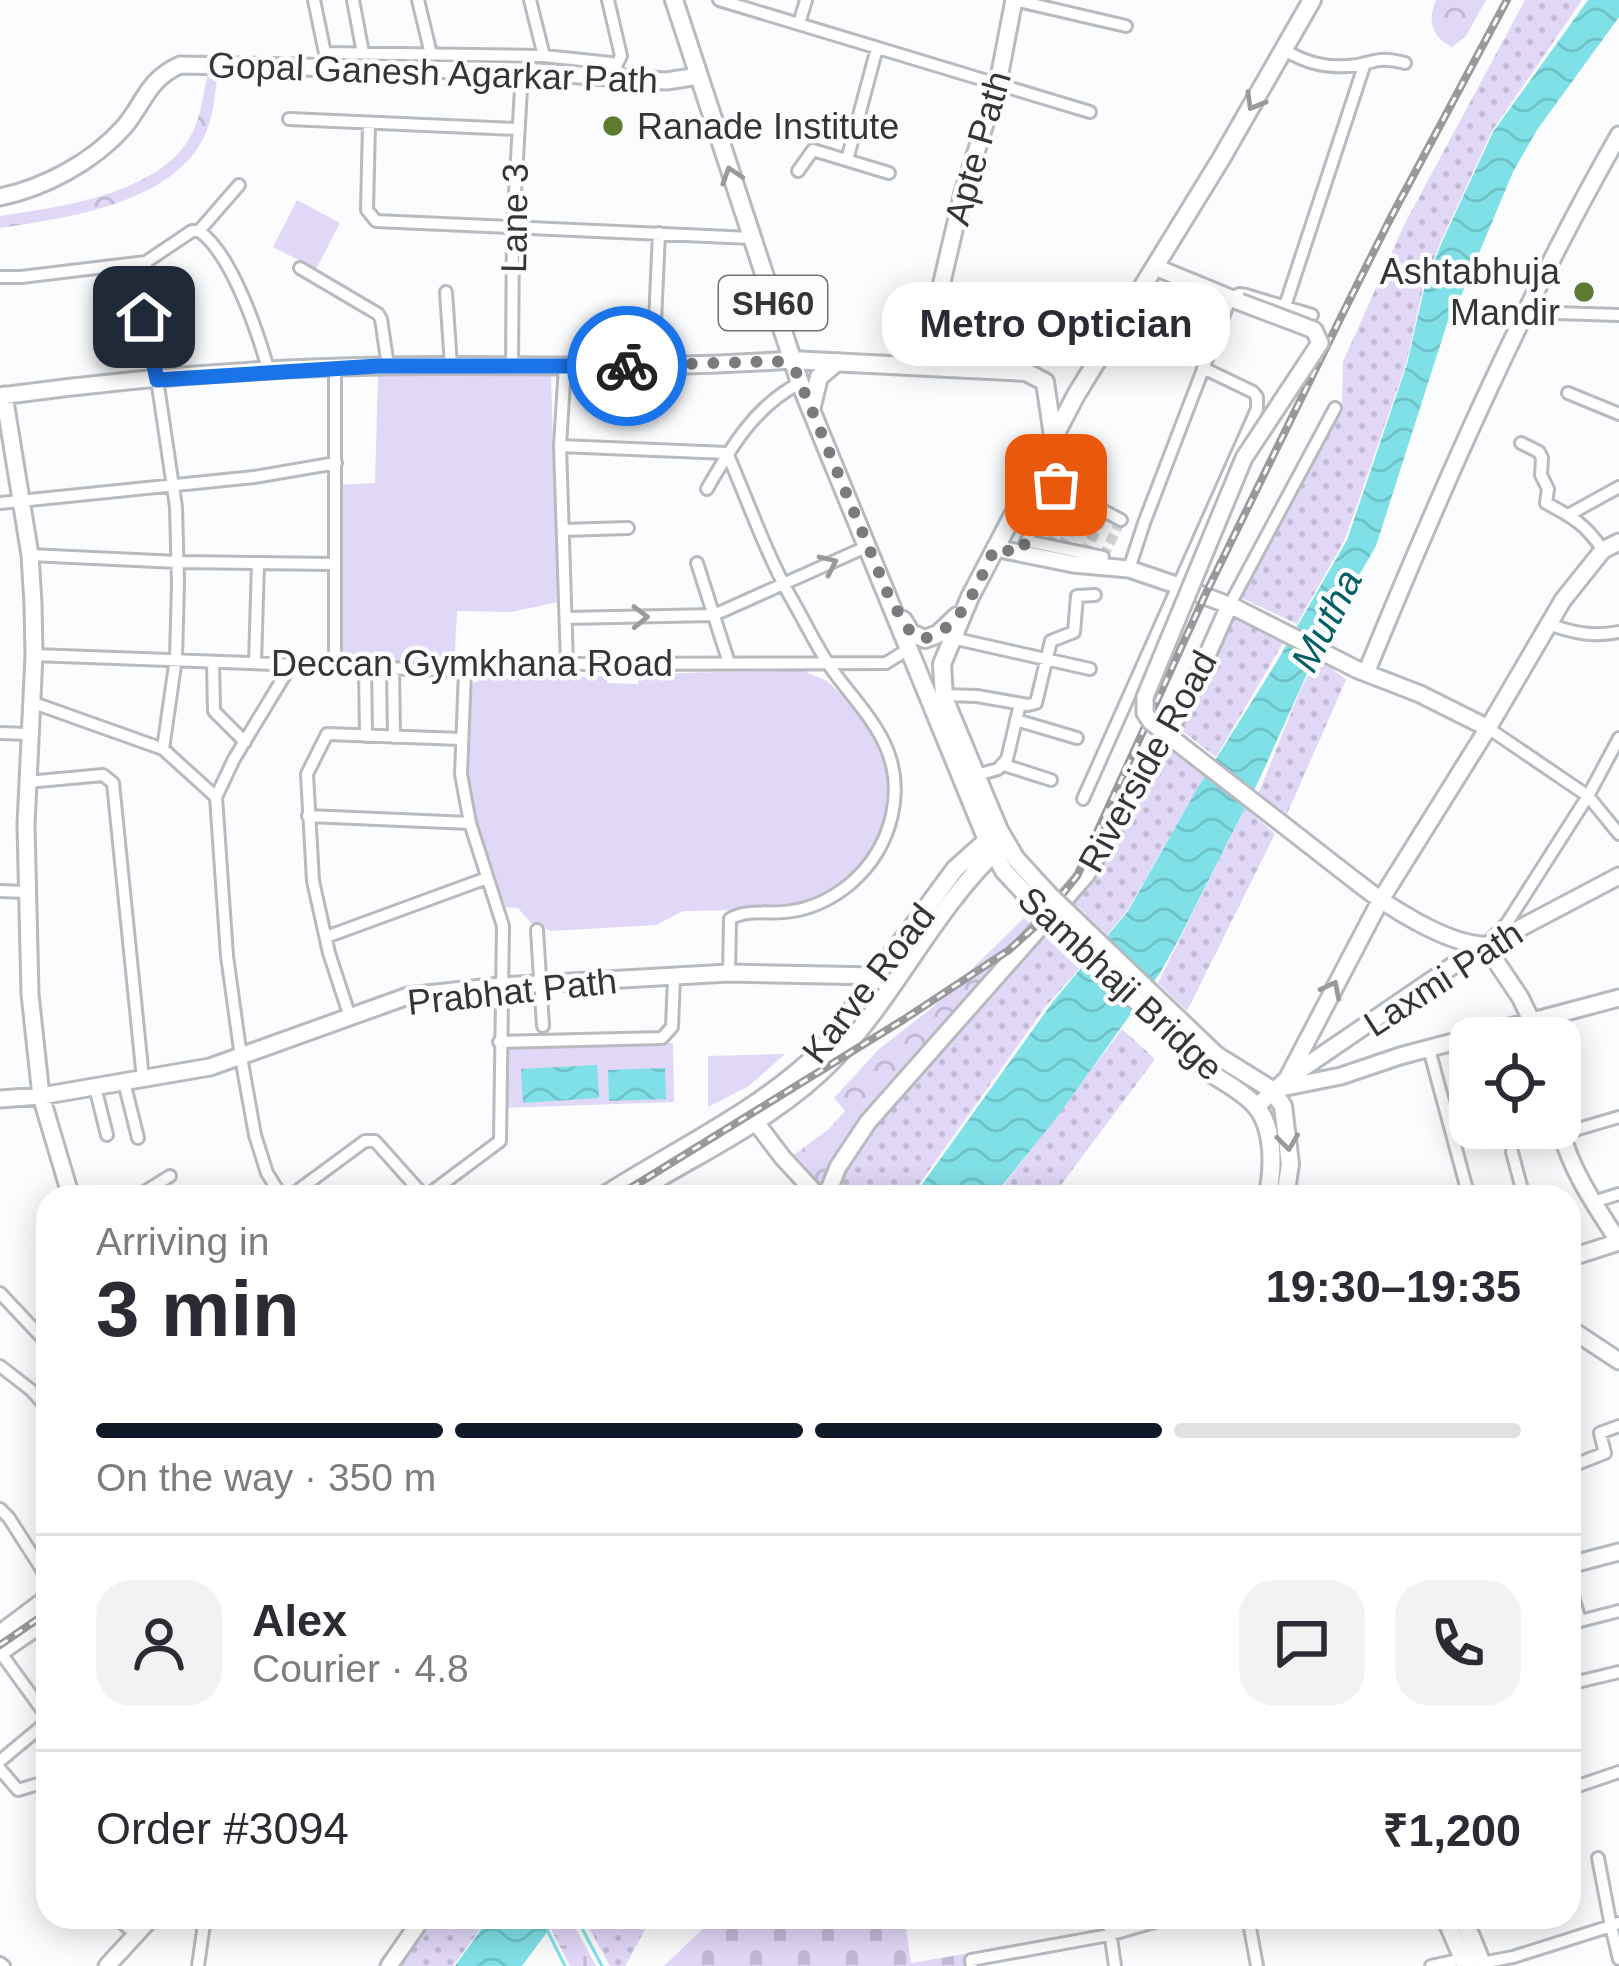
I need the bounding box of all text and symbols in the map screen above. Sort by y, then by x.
street label: Gopal Ganesh Agarkar Path [207,44,659,101]
street label: Apte Path [936,66,1019,230]
one-way arrow [1246,89,1269,111]
place label: Ranade Institute [637,106,899,147]
marker: Ranade Institute [600,113,626,139]
street label: Lane 3 [493,163,536,273]
one-way arrow [721,165,746,186]
place label: Ashtabhuja Mandir [1380,251,1561,333]
pin [93,266,195,368]
road number: SH60 [719,276,827,330]
marker: Ashtabhuja Mandir [1571,279,1597,305]
callout: Metro Optician [882,281,1230,365]
icon: home [111,284,177,350]
text: Metro Optician [919,302,1193,345]
courier [567,306,687,426]
icon: bike [594,333,660,399]
pin [1005,434,1107,536]
icon: bag [1023,452,1089,518]
one-way arrow [816,555,838,578]
water label: Mutha [1283,562,1370,678]
one-way arrow [631,604,650,630]
street label: Deccan Gymkhana Road [271,643,673,684]
street label: Riverside Road [1070,644,1225,879]
street label: Sambhaji Bridge [1010,878,1231,1088]
street label: Karve Road [794,896,943,1071]
street label: Laxmi Path [1357,912,1530,1045]
street label: Prabhat Path [405,960,619,1023]
one-way arrow [1318,980,1341,1002]
map controls [1449,1017,1581,1149]
button: locate [1449,1017,1581,1149]
one-way arrow [1274,1132,1300,1152]
text: Arriving in [96,1220,269,1263]
text: 19:30–19:35 [1266,1261,1521,1312]
text: 3 min [96,1265,300,1353]
text: On the way · 350 m [96,1456,436,1499]
button: person [96,1580,222,1706]
button: chat [1239,1580,1365,1706]
button: phone [1395,1580,1521,1706]
text: Alex [252,1595,347,1646]
text: Courier · 4.8 [252,1647,469,1690]
text: Order #3094 [96,1803,349,1854]
text: ₹1,200 [1383,1805,1521,1856]

